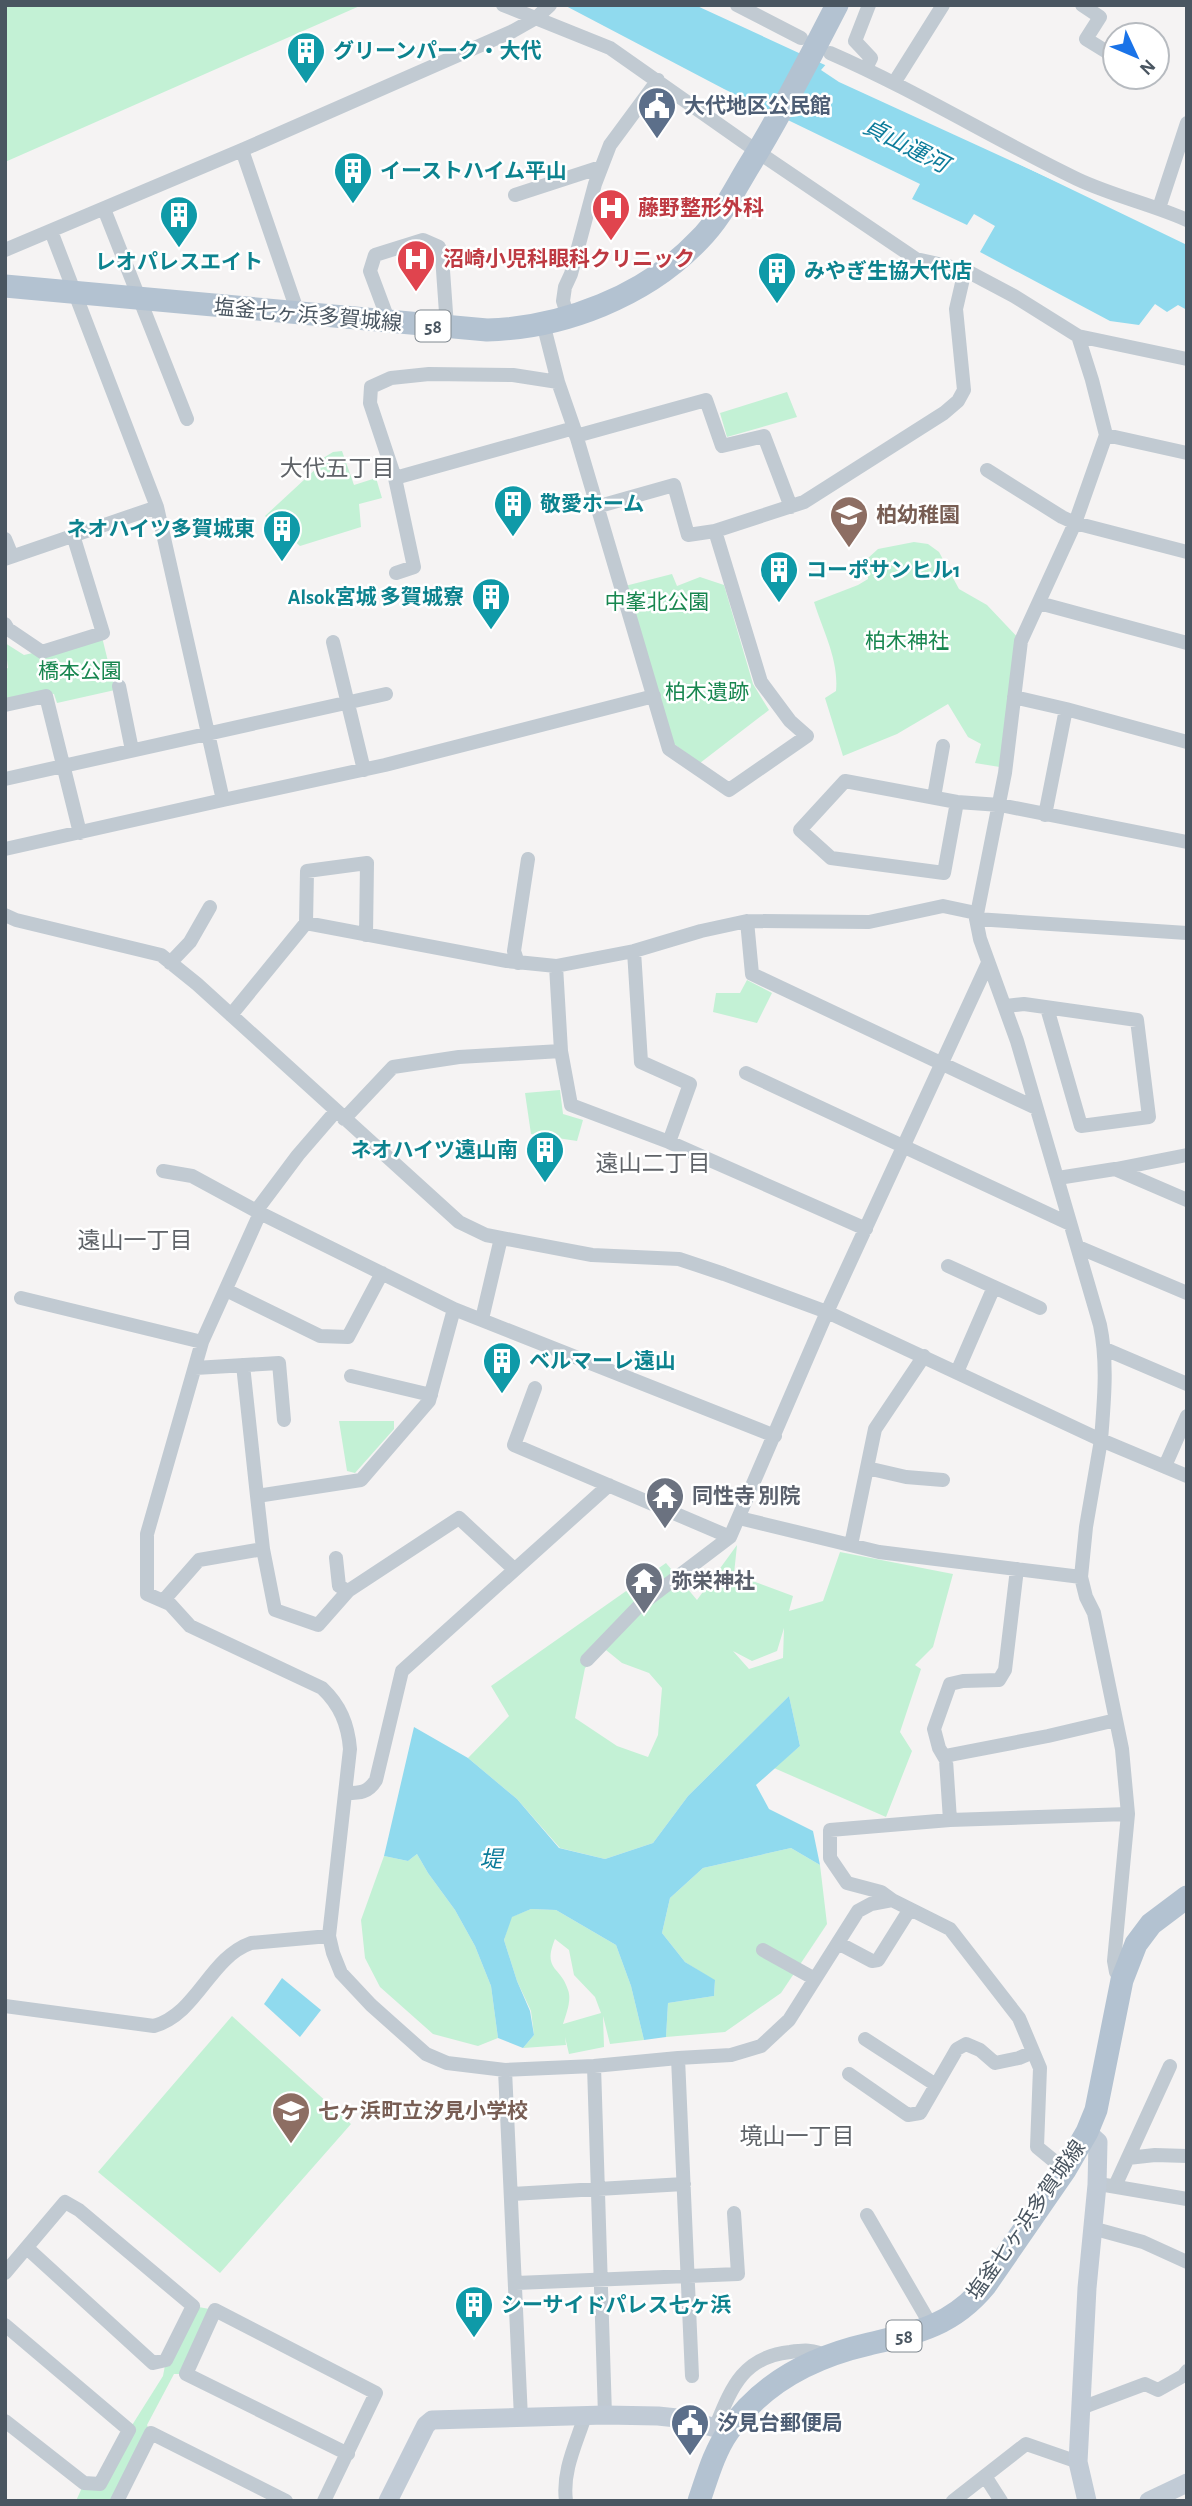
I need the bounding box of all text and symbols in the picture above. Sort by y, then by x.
north arrow [1101,21,1171,91]
building icon: グリーンパーク・大代 [285,30,327,85]
place label: グリーンパーク・大代 [333,39,542,62]
text: N [1136,55,1159,78]
public building icon: 大代地区公民館 [636,85,678,140]
place label: 大代地区公民館 [684,94,831,117]
water label: 貞山運河 [859,113,956,179]
building icon: イーストハイム平山 [332,150,374,205]
place label: イーストハイム平山 [380,160,567,182]
hospital icon: 藤野整形外科 [590,187,632,242]
building icon: レオパレスエイト [158,194,200,249]
place label: 藤野整形外科 [638,196,764,219]
hospital icon: 沼崎小児科眼科クリニック [395,238,437,293]
place label: 沼崎小児科眼科クリニック [443,248,695,270]
building icon: みやぎ生協大代店 [756,250,798,305]
place label: レオパレスエイト [95,251,263,273]
place label: みやぎ生協大代店 [804,259,972,282]
street label: 塩釜七ヶ浜多賀城線 [213,296,403,334]
road number: 58 [416,310,450,342]
district label: 大代五丁目 [280,456,395,481]
building icon: 敬愛ホーム [492,483,534,538]
place label: 敬愛ホーム [540,492,644,515]
school or university icon: 柏幼稚園 [828,494,870,549]
place label: 柏幼稚園 [876,504,960,526]
building icon: ネオハイツ多賀城東 [261,508,303,563]
place label: ネオハイツ多賀城東 [66,517,255,540]
building icon: コーポサンヒル1 [758,549,800,604]
place label: コーポサンヒル1 [806,559,961,581]
building icon: Alsok宮城 多賀城寮 [470,576,512,631]
place label: Alsok宮城 多賀城寮 [288,585,464,608]
park label: 中峯北公園 [605,591,710,613]
park label: 柏木神社 [865,630,949,652]
park label: 橋本公園 [38,660,122,682]
park label: 柏木遺跡 [665,681,749,703]
building icon: ネオハイツ遠山南 [524,1129,566,1184]
place label: ネオハイツ遠山南 [350,1139,518,1161]
district label: 遠山二丁目 [596,1151,711,1176]
district label: 遠山一丁目 [78,1228,193,1253]
building icon: ベルマーレ遠山 [481,1340,523,1395]
place label: ベルマーレ遠山 [529,1350,676,1372]
temple icon: 同性寺 別院 [644,1475,686,1530]
place label: 同性寺 別院 [692,1485,800,1507]
temple icon: 弥栄神社 [623,1560,665,1615]
place label: 弥栄神社 [671,1569,755,1592]
water label: 堤 [480,1847,506,1872]
school or university icon: 七ヶ浜町立汐見小学校 [270,2090,312,2145]
place label: 七ヶ浜町立汐見小学校 [318,2100,528,2122]
district label: 境山一丁目 [740,2124,855,2149]
street label: 塩釜七ヶ浜多賀城線 [963,2136,1089,2304]
building icon: シーサイドパレス七ヶ浜 [453,2284,495,2339]
place label: シーサイドパレス七ヶ浜 [501,2294,732,2316]
road number: 58 [886,2320,922,2352]
public building icon: 汐見台郵便局 [669,2402,711,2457]
place label: 汐見台郵便局 [717,2412,843,2434]

